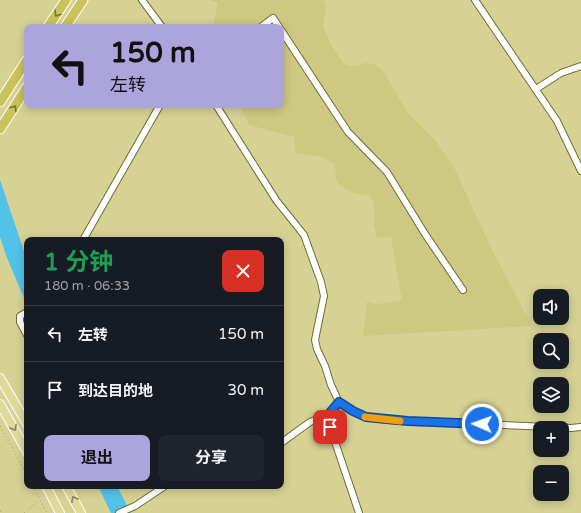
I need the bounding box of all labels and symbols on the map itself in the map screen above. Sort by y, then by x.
one-way arrow [55,9,62,16]
one-way arrow [9,105,16,112]
position arrow [461,403,503,445]
pin [313,410,347,444]
one-way arrow [9,424,16,431]
one-way arrow [71,496,78,504]

